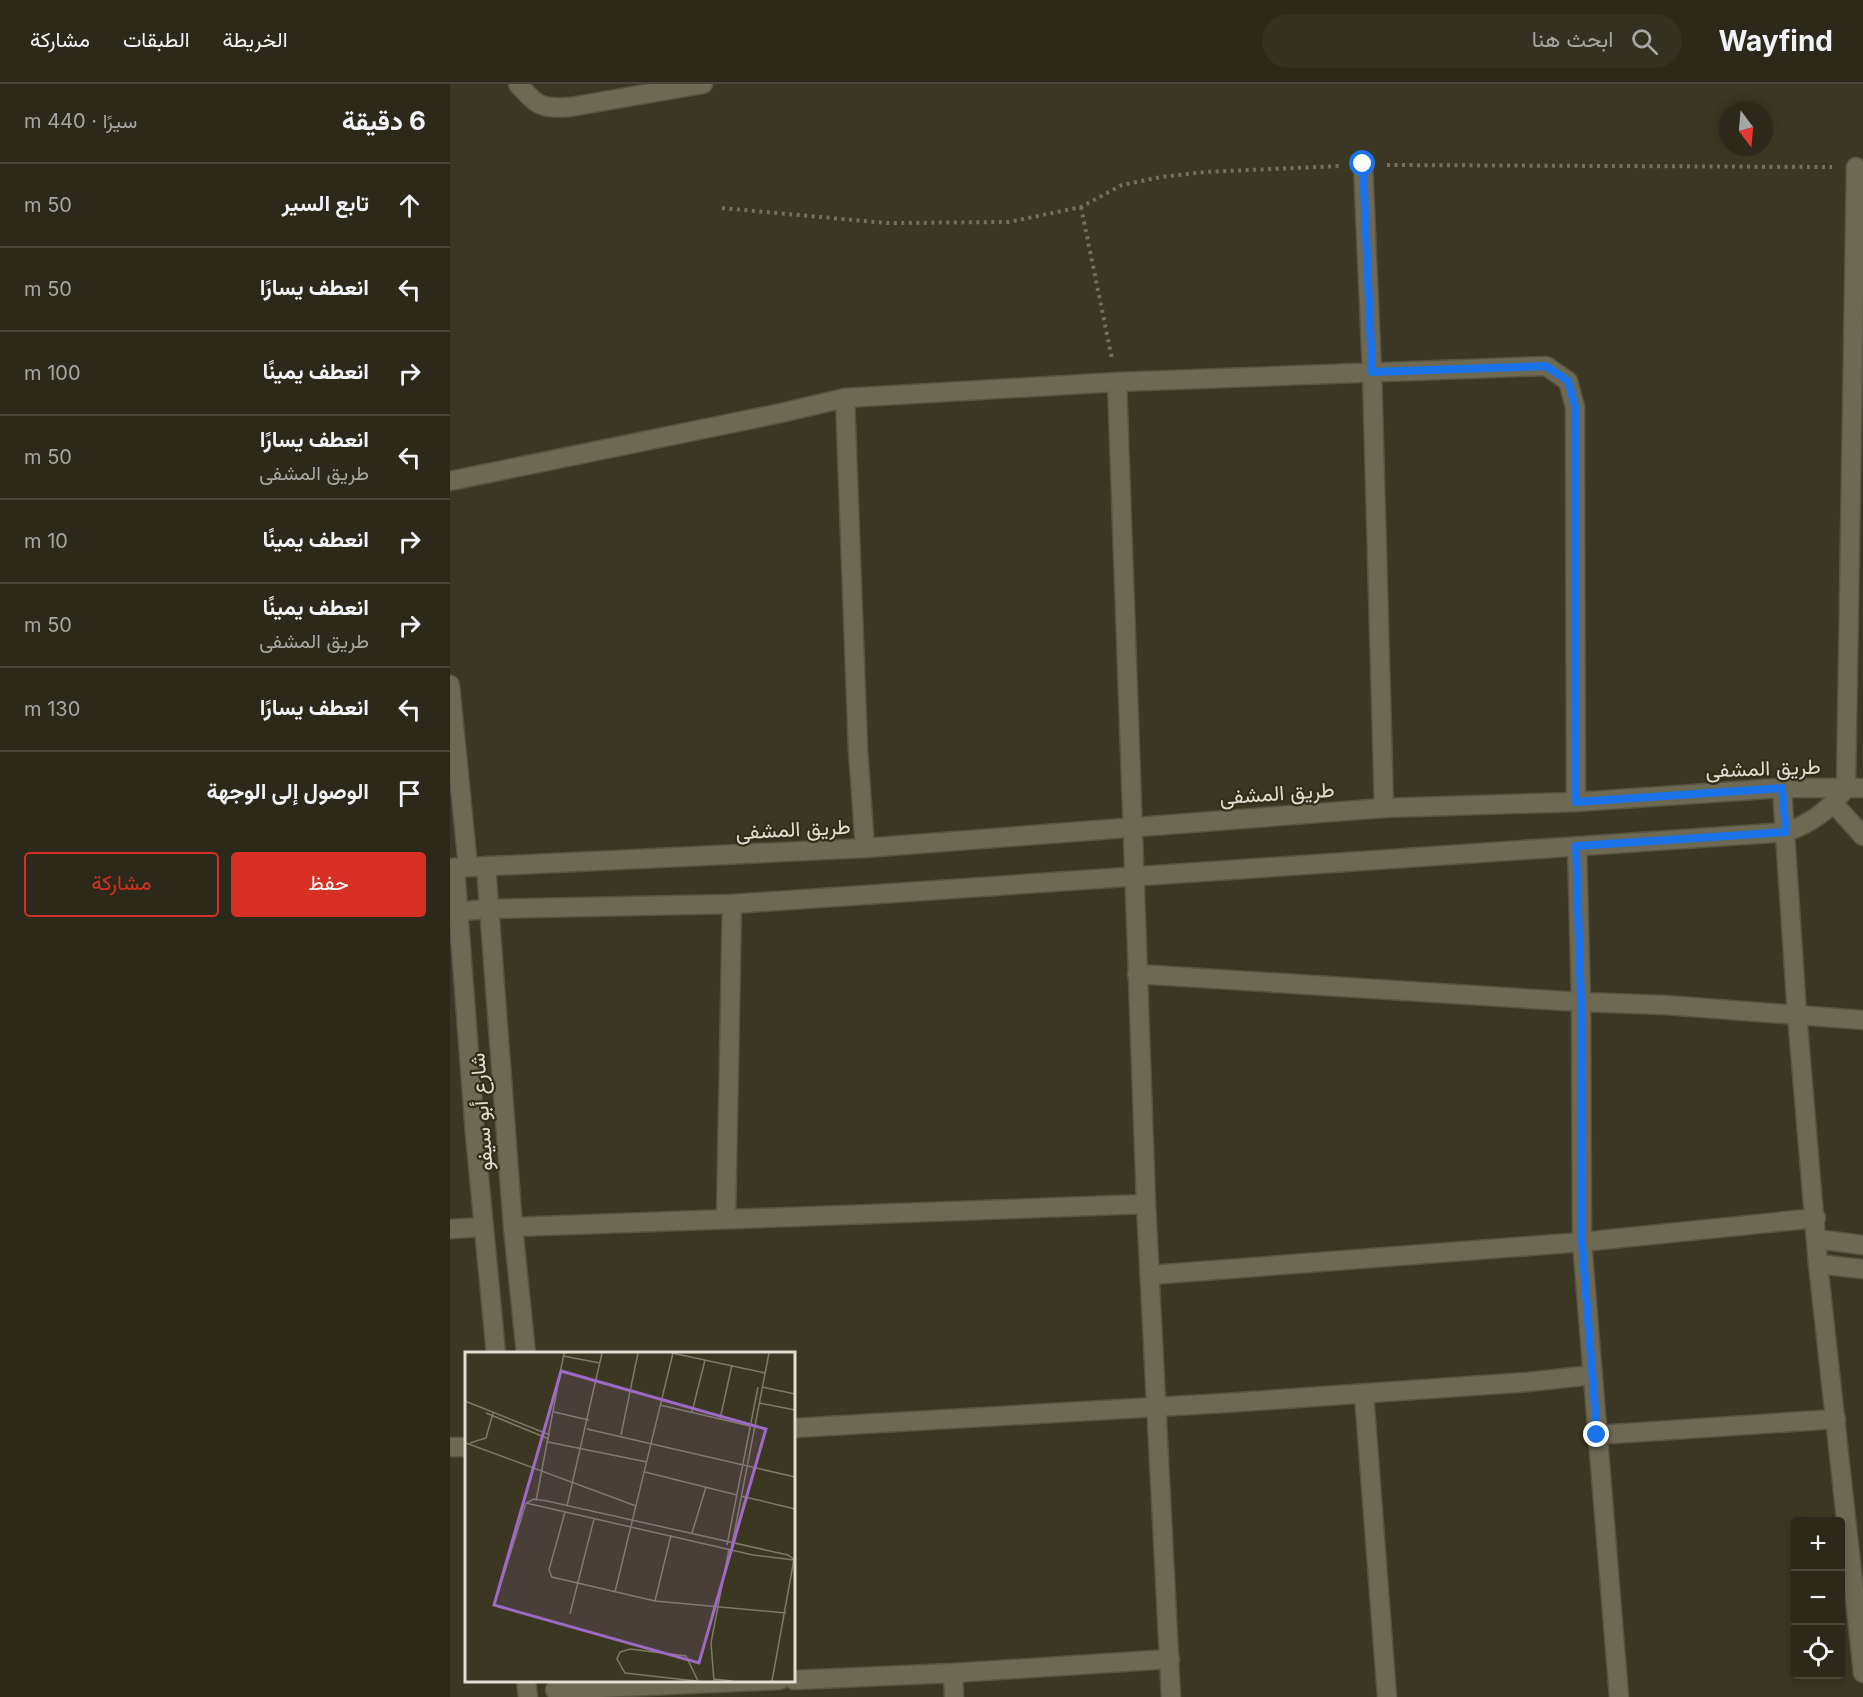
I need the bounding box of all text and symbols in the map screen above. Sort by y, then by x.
search box [1262,14,1682,68]
text: Wayfind [1718,24,1833,58]
icon: search [1628,25,1661,58]
text: ابحث هنا [1532,26,1613,52]
text: مشاركة [30,27,90,52]
text: الطبقات [123,27,190,52]
text: الخريطة [223,27,288,52]
north arrow [1719,102,1773,156]
text: 6 دقيقة [342,105,426,136]
text: سيرًا · 440 m [24,109,137,133]
route start [1349,150,1375,176]
icon: ahead [393,189,426,222]
text: تابع السير [282,190,369,216]
text: 50 m [24,193,72,217]
icon: left [393,273,426,306]
text: انعطف يسارًا [260,274,369,300]
text: 50 m [24,277,72,301]
icon: right [393,357,426,390]
text: انعطف يمينًا [262,358,369,384]
text: 100 m [24,361,81,385]
text: انعطف يسارًا [260,426,369,452]
icon: left [393,441,426,474]
text: 50 m [24,445,72,469]
text: طريق المشفى [259,461,369,485]
icon: right [393,525,426,558]
text: انعطف يمينًا [262,526,369,552]
text: 10 m [24,529,68,553]
text: انعطف يمينًا [262,594,369,620]
icon: right [393,609,426,642]
text: 50 m [24,613,72,637]
text: طريق المشفى [259,629,369,653]
icon: left [393,693,426,726]
text: انعطف يسارًا [260,694,369,720]
text: 130 m [24,697,80,721]
street label: طريق المشفى [1705,753,1821,784]
icon: arrive [393,777,426,810]
street label: طريق المشفى [1219,777,1335,810]
text: الوصول إلى الوجهة [206,778,369,804]
street label: طريق المشفى [735,814,851,845]
button: مشاركة [24,852,219,917]
button: حفظ [231,852,426,917]
street label: شارع أبو سيفو [464,1052,500,1172]
inset map [465,1352,795,1682]
route end [1583,1421,1609,1447]
map controls [1791,1517,1845,1679]
button: + [1791,1517,1845,1571]
button: − [1791,1571,1845,1625]
button: locate [1791,1625,1845,1679]

